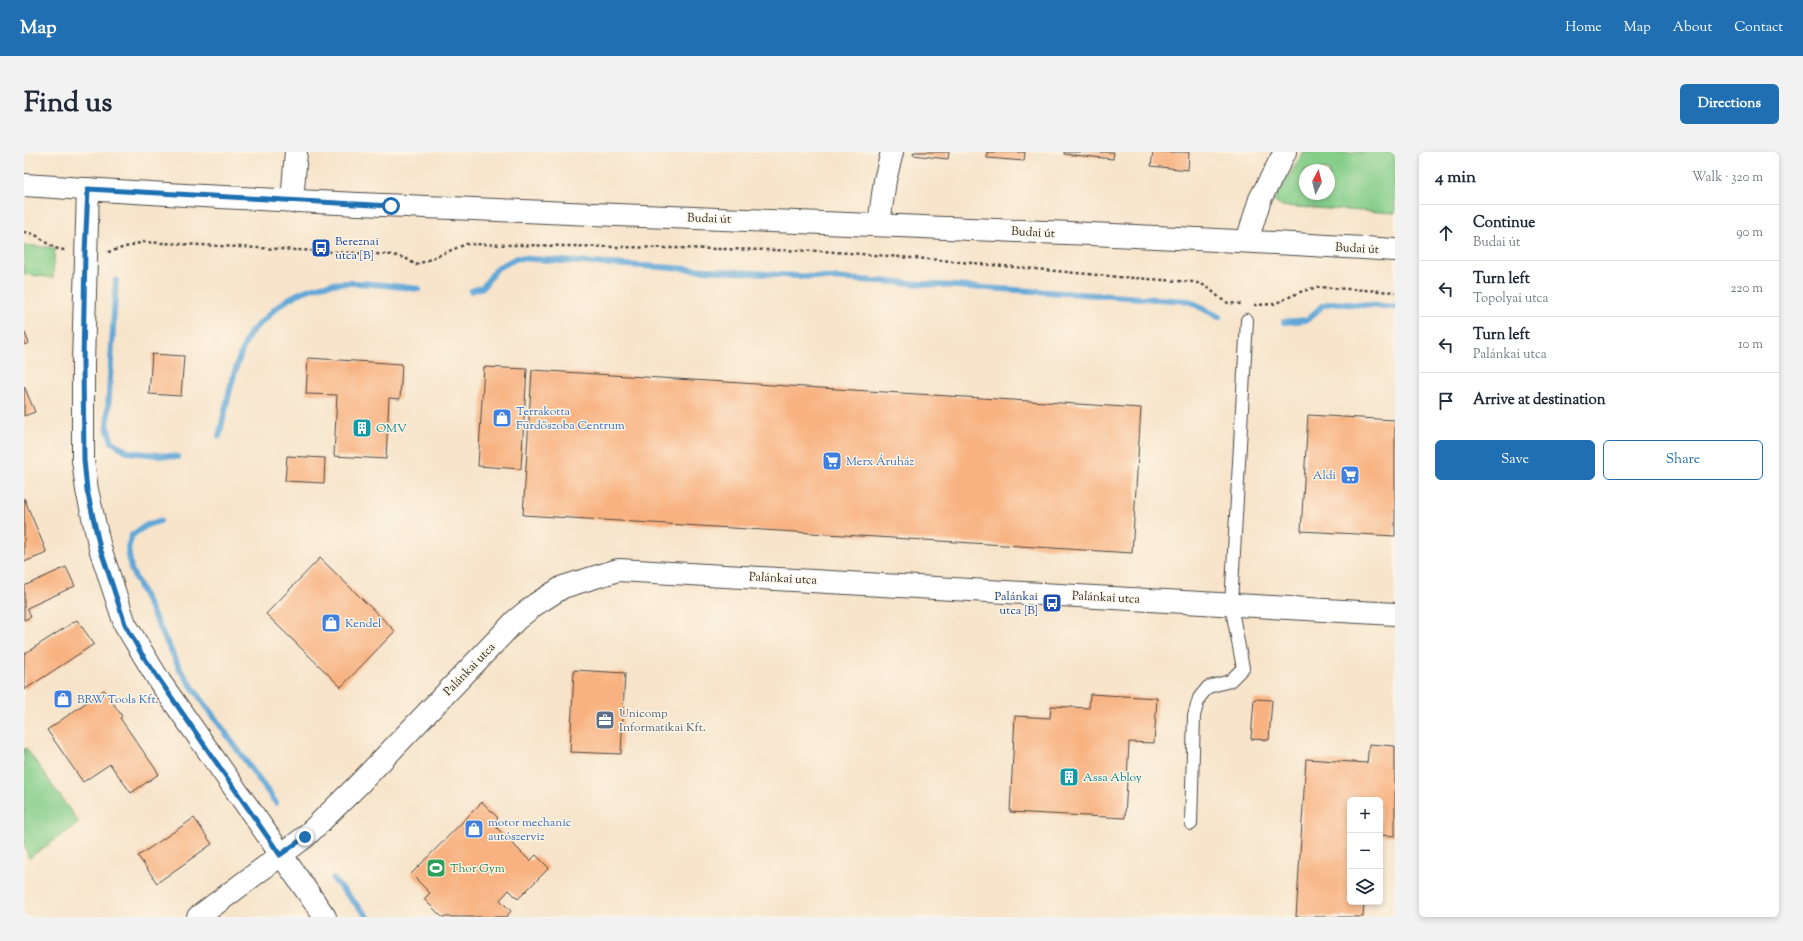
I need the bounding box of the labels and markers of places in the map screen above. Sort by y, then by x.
place label: Bereznai utca [B] [335,233,379,265]
bus stop icon: Bereznai utca [B] [310,237,332,259]
place label: Terrakotta Fürdőszoba Centrum [516,403,625,435]
shop icon: Terrakotta Fürdőszoba Centrum [491,407,513,429]
building icon: OMV [351,417,373,439]
place label: OMV [376,420,407,438]
supermarket icon: Merx Áruház [821,450,843,472]
place label: Merx Áruház [846,453,914,471]
supermarket icon: Aldi [1339,464,1361,486]
place label: Aldi [1313,467,1337,485]
place label: Palánkai utca [B] [994,588,1039,620]
bus stop icon: Palánkai utca [B] [1041,592,1063,614]
shop icon: Kendel [320,612,342,634]
place label: Kendel [345,615,382,633]
shop icon: BRW Tools Kft. [52,688,74,710]
place label: BRW Tools Kft. [77,691,159,709]
place label: Unicomp Informatikai Kft. [619,705,706,737]
office icon: Unicomp Informatikai Kft. [594,709,616,731]
building icon: Assa Abloy [1058,766,1080,788]
place label: Assa Abloy [1083,769,1142,787]
place label: motor mechanic autószerviz [488,814,572,846]
shop icon: motor mechanic autószerviz [463,818,485,840]
sports icon: Thor Gym [425,857,447,879]
place label: Thor Gym [450,860,505,878]

